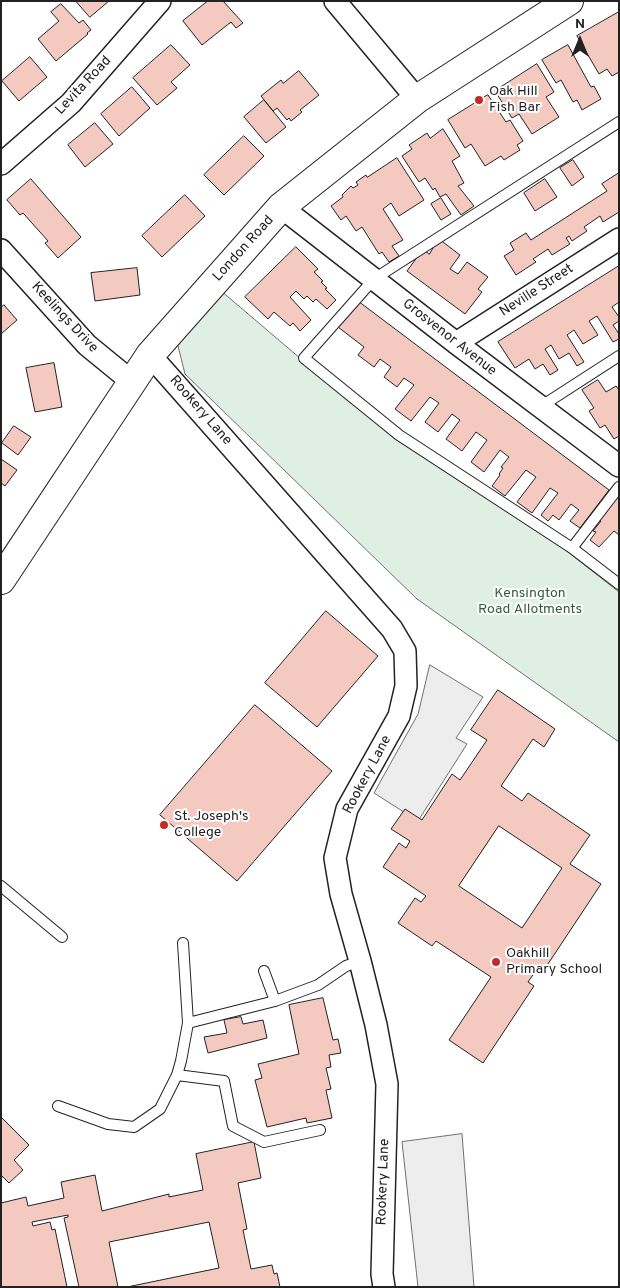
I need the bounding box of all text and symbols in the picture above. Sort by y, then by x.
north arrow [555,15,605,65]
text: N [575,16,585,33]
street label: Levita Road [53,53,115,119]
place label: Oak Hill Fish Bar [489,84,540,116]
marker: Oak Hill Fish Bar [473,94,485,106]
street label: London Road [210,213,278,285]
street label: Neville Street [497,261,577,321]
street label: Keelings Drive [27,279,101,357]
street label: Grosvenor Avenue [399,296,499,380]
street label: Rookery Lane [165,373,235,449]
park label: Kensington Road Allotments [478,586,582,618]
street label: Rookery Lane [340,733,396,817]
place label: St. Joseph's College [174,809,248,842]
marker: St. Joseph's College [158,819,170,831]
place label: Oakhill Primary School [506,946,602,979]
marker: Oakhill Primary School [490,956,502,968]
street label: Rookery Lane [374,1138,394,1226]

